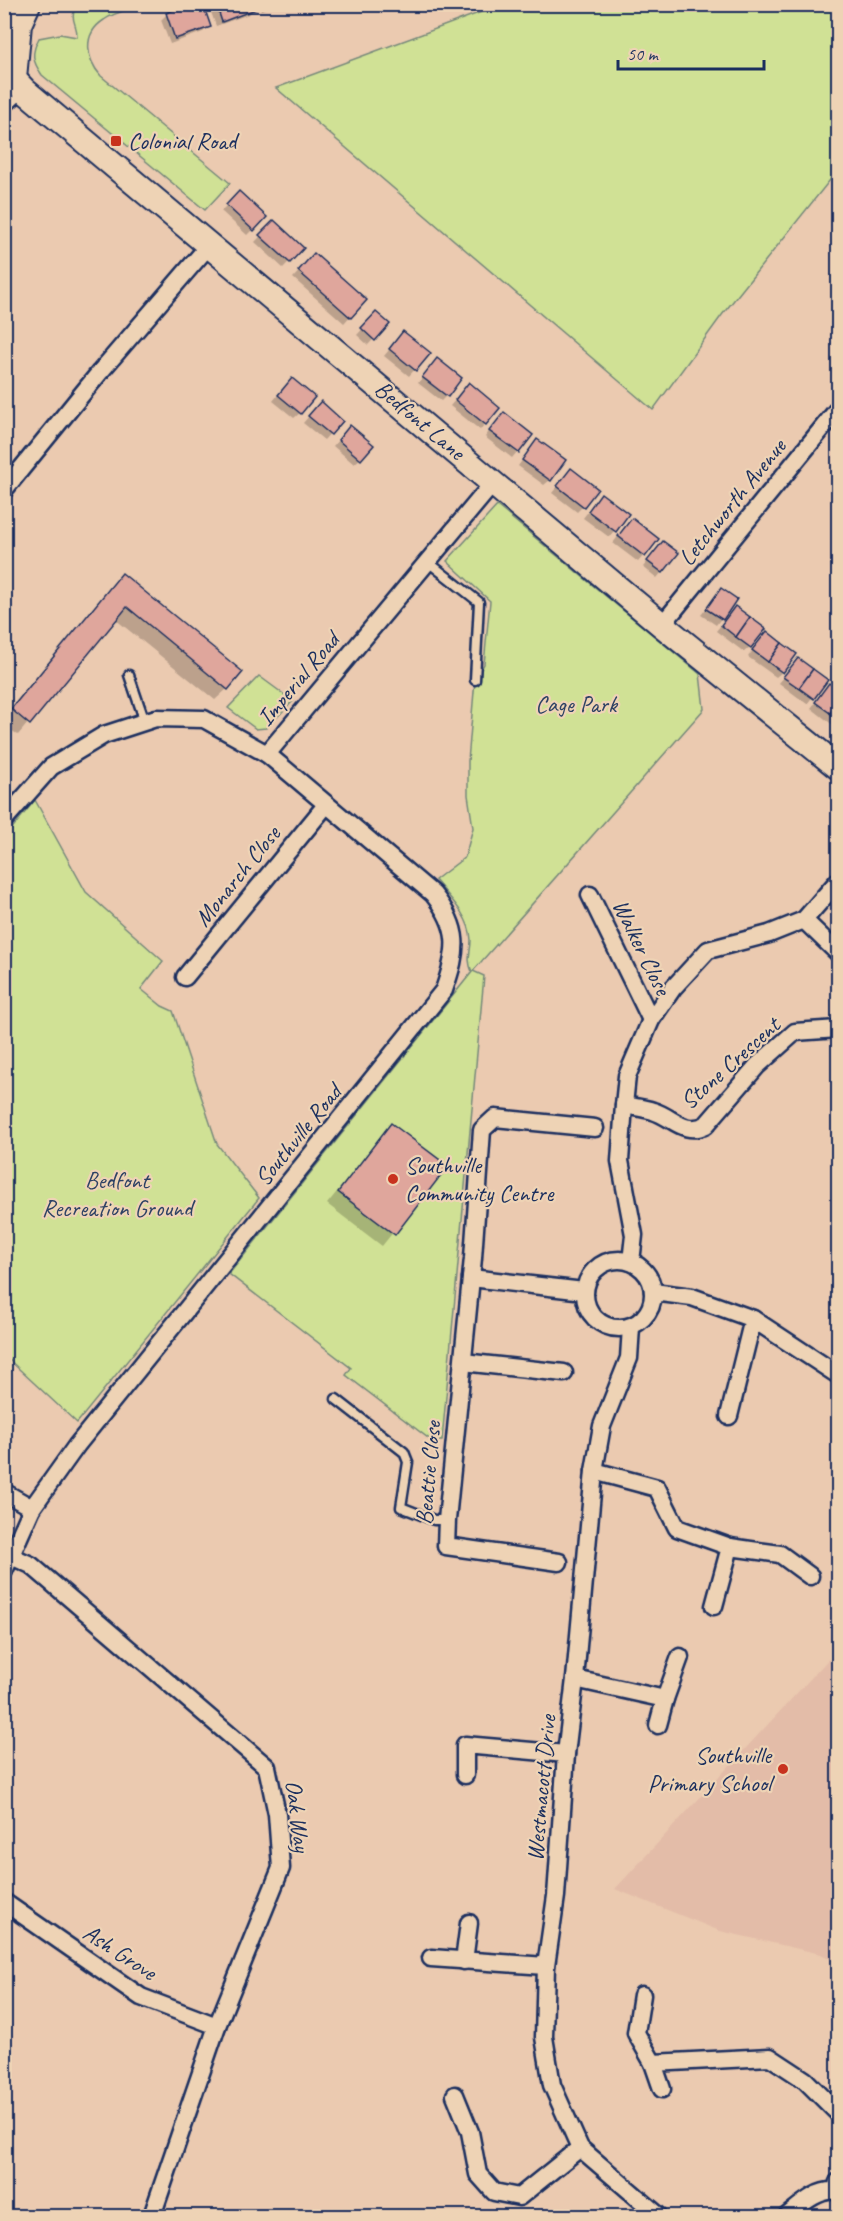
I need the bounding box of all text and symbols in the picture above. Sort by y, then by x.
scale bar [618,33,764,71]
text: 50 m [627,43,660,65]
place label: Colonial Road [128,126,240,156]
marker: Colonial Road [109,134,123,148]
street label: Bedfont Lane [369,374,473,468]
street label: Letchworth Avenue [672,431,794,572]
street label: Imperial Road [250,623,348,732]
park label: Cage Park [535,689,619,719]
street label: Monarch Close [187,818,288,932]
street label: Walker Close [606,894,679,1002]
street label: Stone Crescent [674,1009,788,1116]
street label: Southville Road [248,1075,350,1192]
place label: Southville Community Centre [405,1150,556,1208]
park label: Bedfont Recreation Ground [42,1165,196,1223]
marker: Southville Community Centre [386,1172,400,1186]
street label: Beattie Close [409,1418,448,1526]
street label: Westmacott Drive [520,1712,563,1862]
place label: Southville Primary School [648,1740,775,1798]
marker: Southville Primary School [776,1762,790,1776]
street label: Oak Way [279,1778,317,1855]
street label: Ash Grove [78,1917,164,1988]

